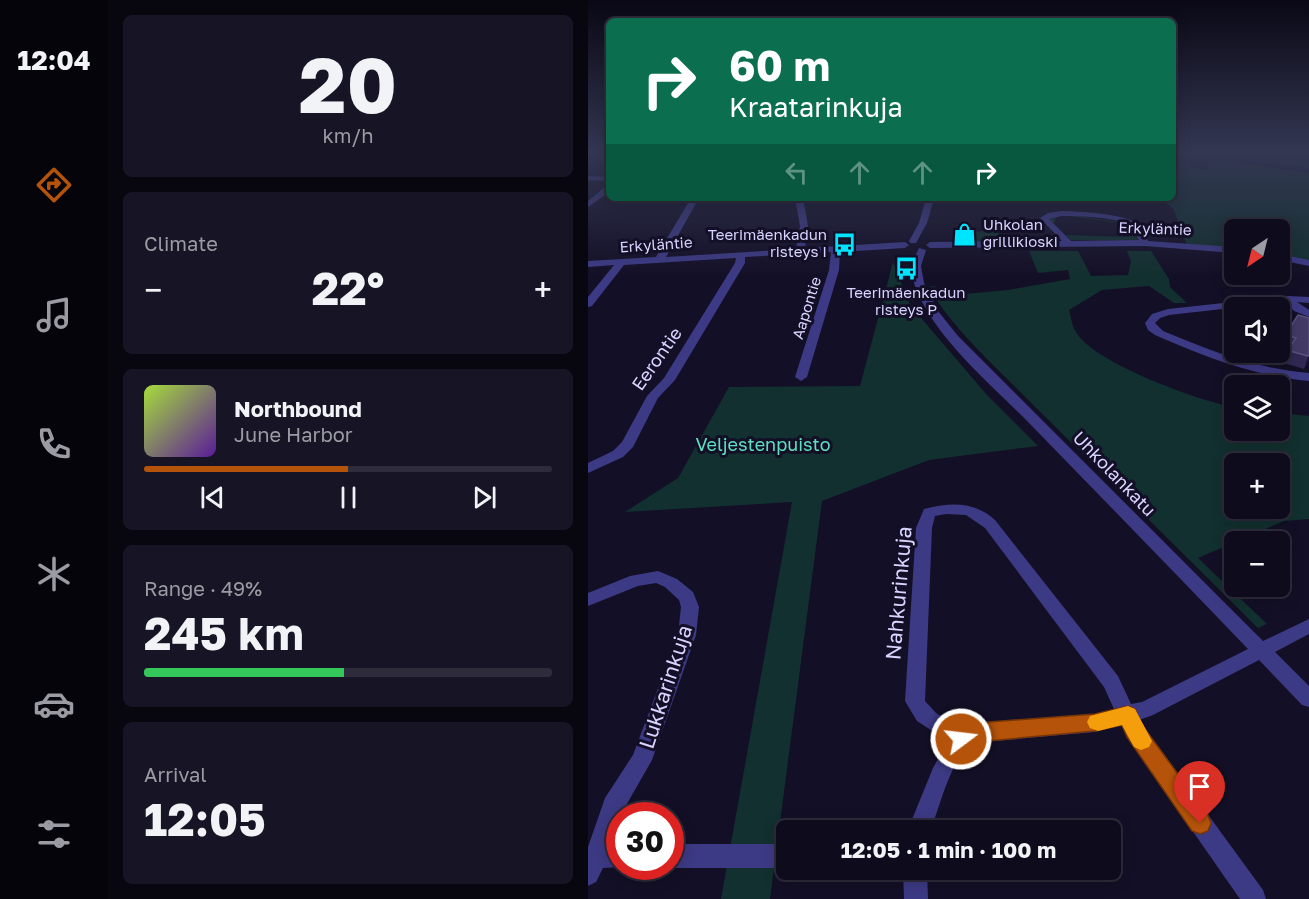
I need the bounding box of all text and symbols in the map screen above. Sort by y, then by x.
text: 20 [299,37,397,130]
text: 60 m [729,40,830,90]
icon: right [630,42,708,120]
text: 12:04 [17,44,91,76]
text: Kraatarinkuja [729,91,903,123]
text: km/h [323,123,373,147]
icon: left [780,156,813,189]
icon: ahead [843,156,876,189]
icon: ahead [906,156,939,189]
icon: right [969,156,1002,189]
icon: directions [33,164,75,206]
place label: Uhkolan grillikioski [983,215,1058,250]
street label: Erkyläntie [1118,218,1192,238]
north arrow [1224,219,1290,285]
map controls [1224,219,1290,597]
shop icon: Uhkolan grillikioski [952,221,978,247]
place label: Teerimäenkadun risteys I [708,225,827,260]
text: Climate [144,231,218,255]
bus stop icon: Teerimäenkadun risteys I [832,231,858,257]
street label: Erkyläntie [619,232,693,256]
bus stop icon: Teerimäenkadun risteys P [893,256,919,282]
text: 22° [312,261,384,315]
text: − [144,270,162,309]
text: + [534,270,552,309]
street label: Aapontie [788,274,824,341]
place label: Teerimäenkadun risteys P [846,283,966,318]
icon: music [33,294,75,336]
button: sound [1224,297,1290,363]
street label: Eerontie [626,323,686,394]
button: layers [1224,375,1290,441]
text: Northbound [234,395,362,422]
text: June Harbor [234,422,353,446]
icon: phone [33,423,75,465]
street label: Uhkolankatu [1069,426,1161,520]
park label: Veljestenpuisto [695,433,831,455]
button: + [1224,453,1290,519]
icon: previous [196,481,229,514]
icon: pause [332,481,365,514]
icon: next [468,481,501,514]
street label: Nahkurinkuja [879,525,917,661]
button: − [1224,531,1290,597]
icon: climate [33,553,75,595]
text: Range · 49% [144,576,262,600]
text: 245 km [144,606,304,660]
street label: Lukkarinkuja [633,622,697,752]
icon: car [33,683,75,725]
position arrow [929,707,993,771]
pin [1174,761,1225,823]
text: Arrival [144,762,207,786]
icon: arrive [1183,770,1216,803]
text: 12:05 [144,792,266,846]
speed limit sign: 30 [606,802,684,880]
icon: filters [33,813,75,855]
text: 12:05 · 1 min · 100 m [841,836,1056,863]

